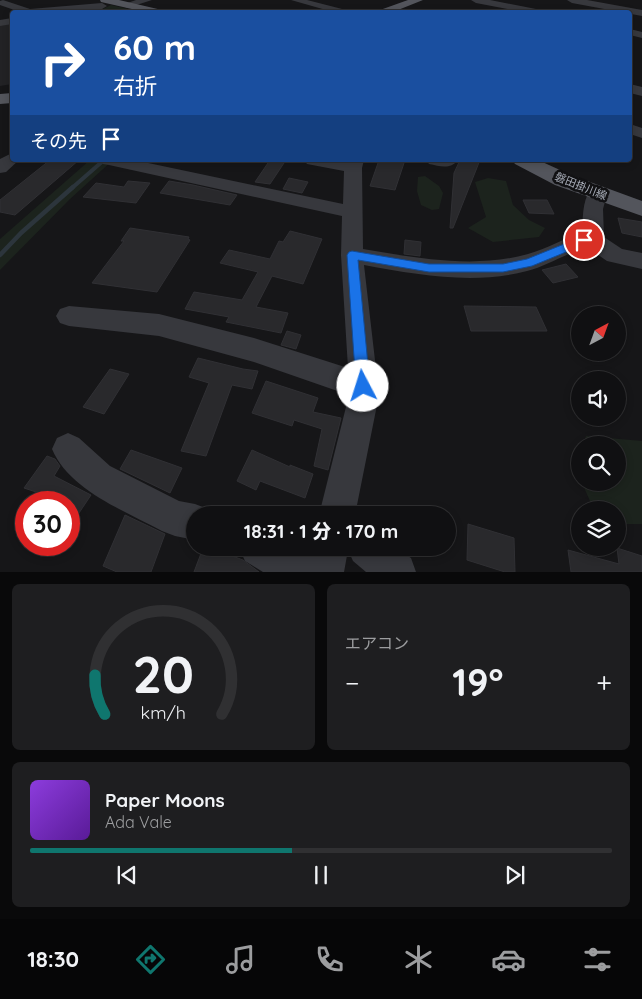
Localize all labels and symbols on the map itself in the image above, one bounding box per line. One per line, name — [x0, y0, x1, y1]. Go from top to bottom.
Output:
street label: 磐田掛川線 — [553, 169, 609, 203]
pin — [563, 219, 605, 261]
north arrow — [571, 306, 626, 361]
position arrow — [336, 359, 388, 411]
speed limit sign: 30 — [15, 491, 80, 556]

